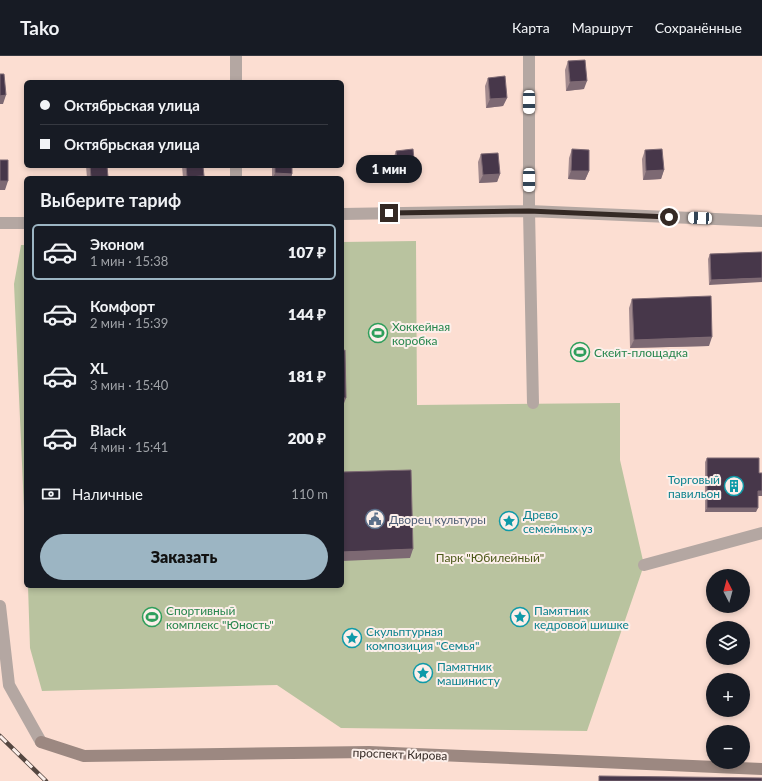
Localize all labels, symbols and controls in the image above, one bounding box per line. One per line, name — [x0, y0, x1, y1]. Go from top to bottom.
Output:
text: Tako — [20, 16, 60, 39]
text: Карта — [512, 19, 550, 36]
text: Маршрут — [572, 19, 633, 36]
text: Сохранённые — [655, 19, 742, 36]
car — [523, 90, 535, 114]
text: Октябрьская улица — [64, 96, 200, 114]
text: Октябрьская улица — [64, 135, 200, 153]
callout: 1 мин — [356, 155, 422, 183]
text: 1 мин — [371, 161, 407, 177]
car — [523, 168, 535, 192]
text: Выберите тариф — [40, 189, 181, 211]
route end — [380, 204, 398, 222]
route start — [660, 208, 678, 226]
car — [688, 211, 712, 225]
icon: car — [42, 234, 78, 270]
text: Эконом — [90, 235, 144, 253]
text: 107 ₽ — [288, 243, 326, 261]
text: 1 мин · 15:38 — [90, 253, 168, 269]
icon: car — [42, 296, 78, 332]
text: Комфорт — [90, 297, 155, 315]
text: 144 ₽ — [288, 305, 326, 323]
text: 2 мин · 15:39 — [90, 315, 168, 331]
place label: Хоккейная коробка — [392, 319, 450, 348]
sports icon: Хоккейная коробка — [367, 322, 389, 344]
sports icon: Скейт-площадка — [569, 341, 591, 363]
place label: Скейт-площадка — [594, 345, 688, 360]
icon: car — [42, 358, 78, 394]
text: XL — [90, 359, 108, 377]
text: 181 ₽ — [288, 367, 326, 385]
text: 3 мин · 15:40 — [90, 377, 168, 393]
icon: car — [42, 420, 78, 456]
text: Black — [90, 421, 126, 439]
text: 200 ₽ — [288, 429, 326, 447]
text: 4 мин · 15:41 — [90, 439, 168, 455]
place label: Торговый павильон — [668, 472, 720, 501]
building icon: Торговый павильон — [723, 475, 745, 497]
icon: cash — [40, 483, 62, 505]
text: Наличные — [72, 485, 143, 503]
text: 110 m — [291, 486, 328, 502]
place label: Древо семейных уз — [523, 507, 593, 536]
public building icon: Дворец культуры — [364, 508, 386, 530]
place icon: Древо семейных уз — [498, 510, 520, 532]
place label: Дворец культуры — [389, 512, 486, 527]
button: Заказать — [40, 534, 328, 580]
park label: Парк "Юбилейный" — [436, 550, 544, 565]
north arrow — [706, 569, 750, 613]
map controls — [706, 569, 750, 769]
place label: Спортивный комплекс "Юность" — [166, 603, 274, 632]
place label: Памятник кедровой шишке — [534, 603, 629, 632]
sports icon: Спортивный комплекс "Юность" — [141, 606, 163, 628]
place icon: Памятник кедровой шишке — [509, 606, 531, 628]
button: layers — [706, 621, 750, 665]
place label: Скульптурная композиция "Семья" — [366, 624, 479, 653]
place icon: Скульптурная композиция "Семья" — [341, 627, 363, 649]
place label: Памятник машинисту — [437, 659, 501, 688]
place icon: Памятник машинисту — [412, 662, 434, 684]
button: + — [706, 673, 750, 717]
button: − — [706, 725, 750, 769]
street label: проспект Кирова — [352, 745, 448, 763]

